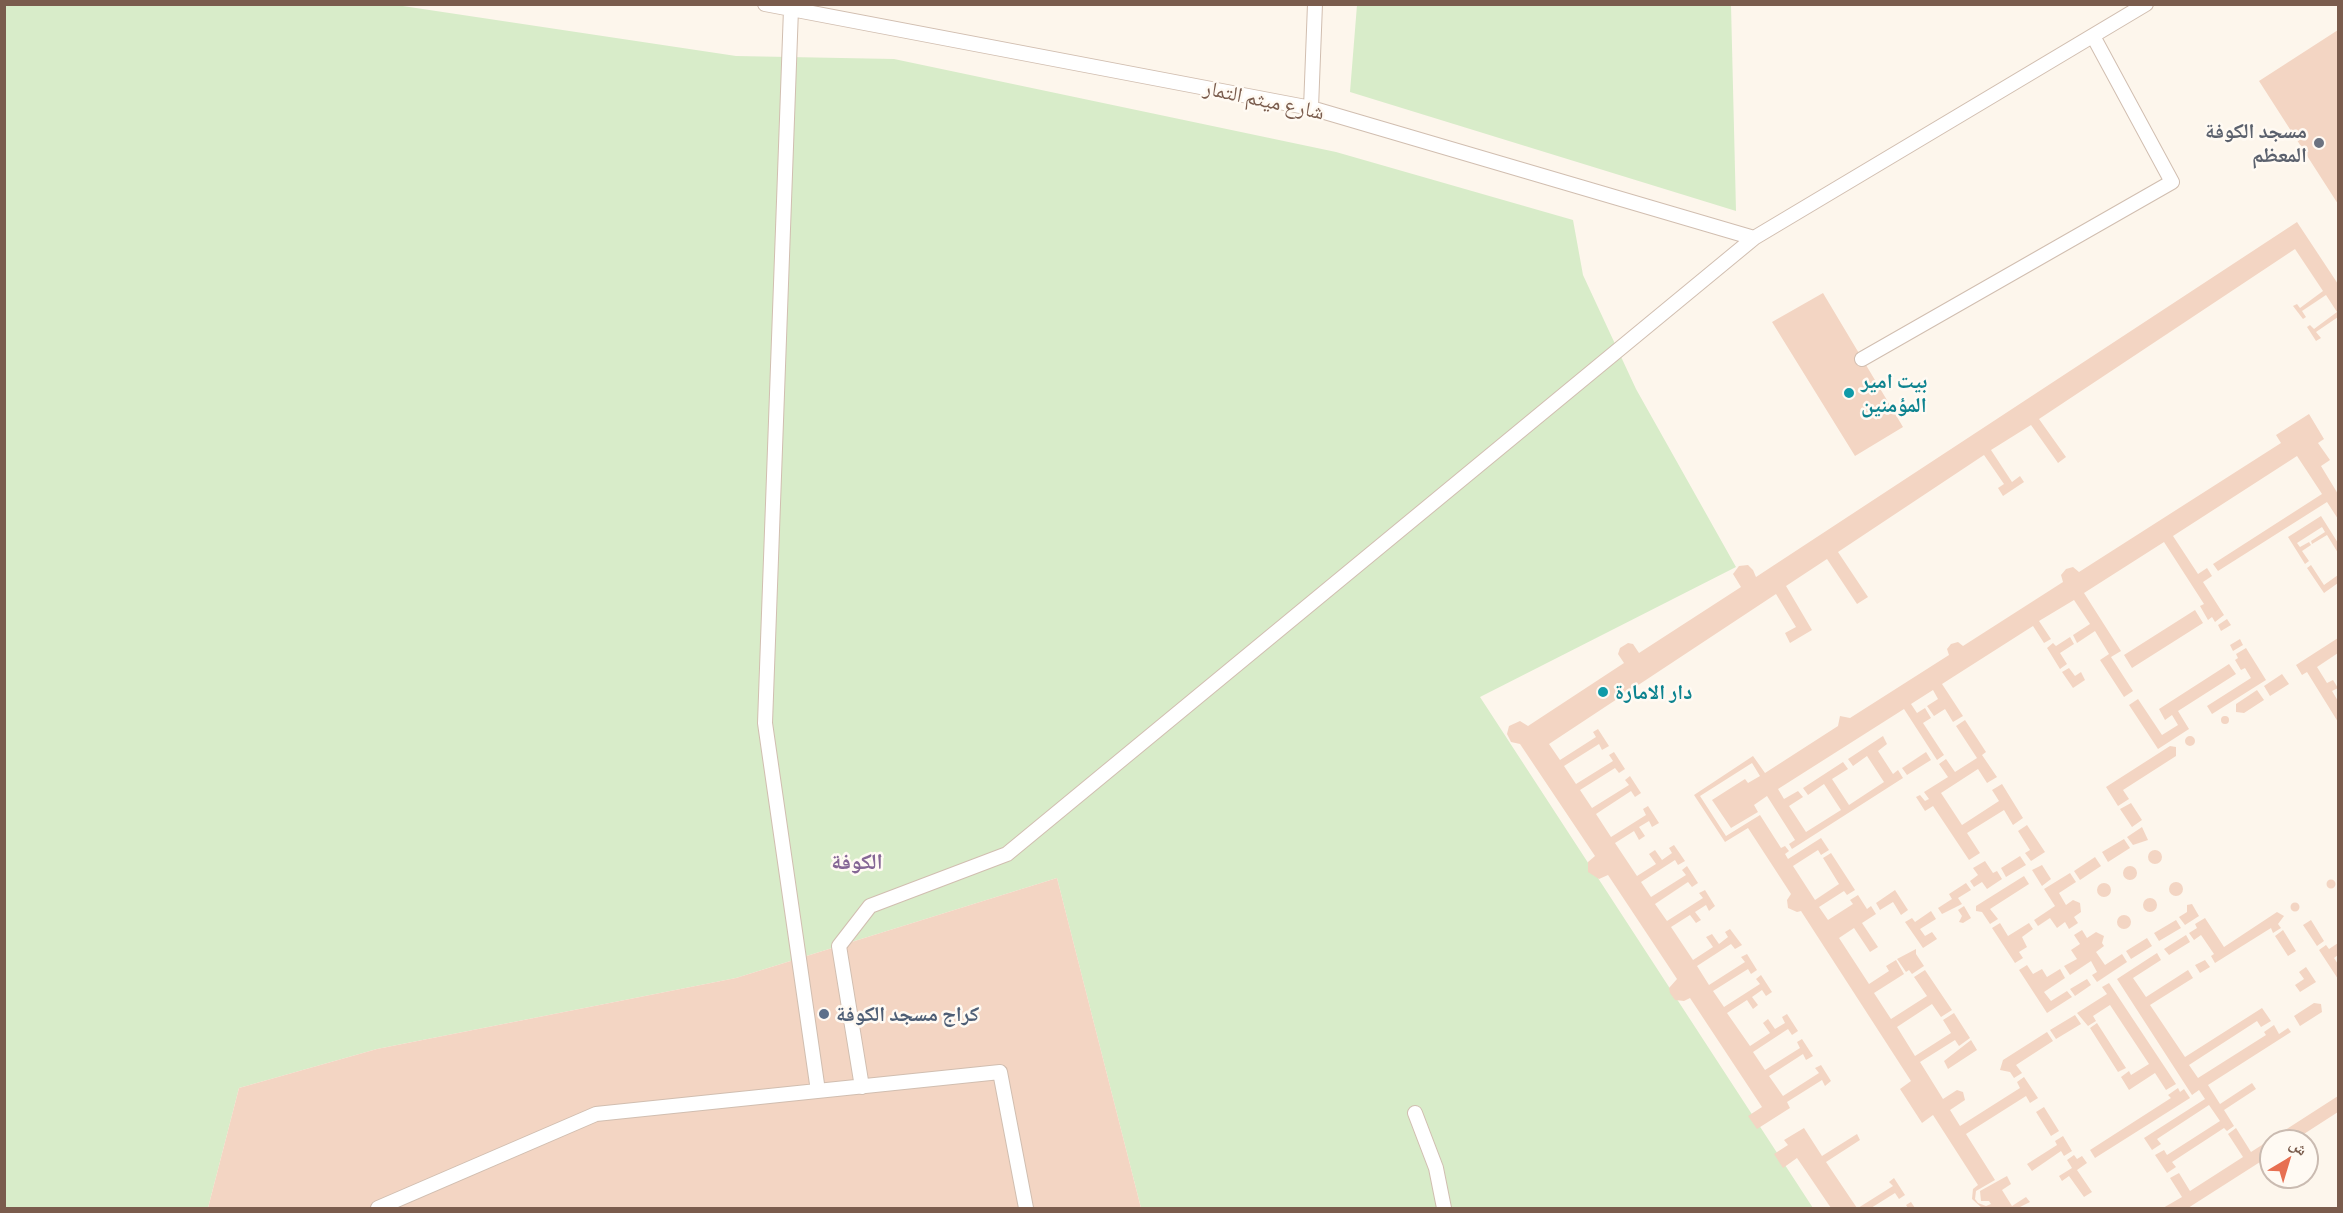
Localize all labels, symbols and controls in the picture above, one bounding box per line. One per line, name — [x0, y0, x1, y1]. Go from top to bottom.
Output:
street label: شارع ميثم التمار — [1201, 75, 1327, 125]
place label: مسجد الكوفة المعظم — [2205, 118, 2307, 168]
marker: مسجد الكوفة المعظم — [2312, 136, 2326, 150]
place label: بيت امير المؤمنين — [1861, 368, 1927, 418]
marker: بيت امير المؤمنين — [1842, 386, 1856, 400]
place label: دار الامارة — [1615, 679, 1692, 705]
marker: دار الامارة — [1596, 685, 1610, 699]
district label: الكوفة — [831, 849, 883, 875]
place label: كراج مسجد الكوفة — [836, 1001, 979, 1027]
marker: كراج مسجد الكوفة — [817, 1007, 831, 1021]
north arrow — [2259, 1129, 2319, 1189]
text: ش — [2287, 1133, 2312, 1159]

